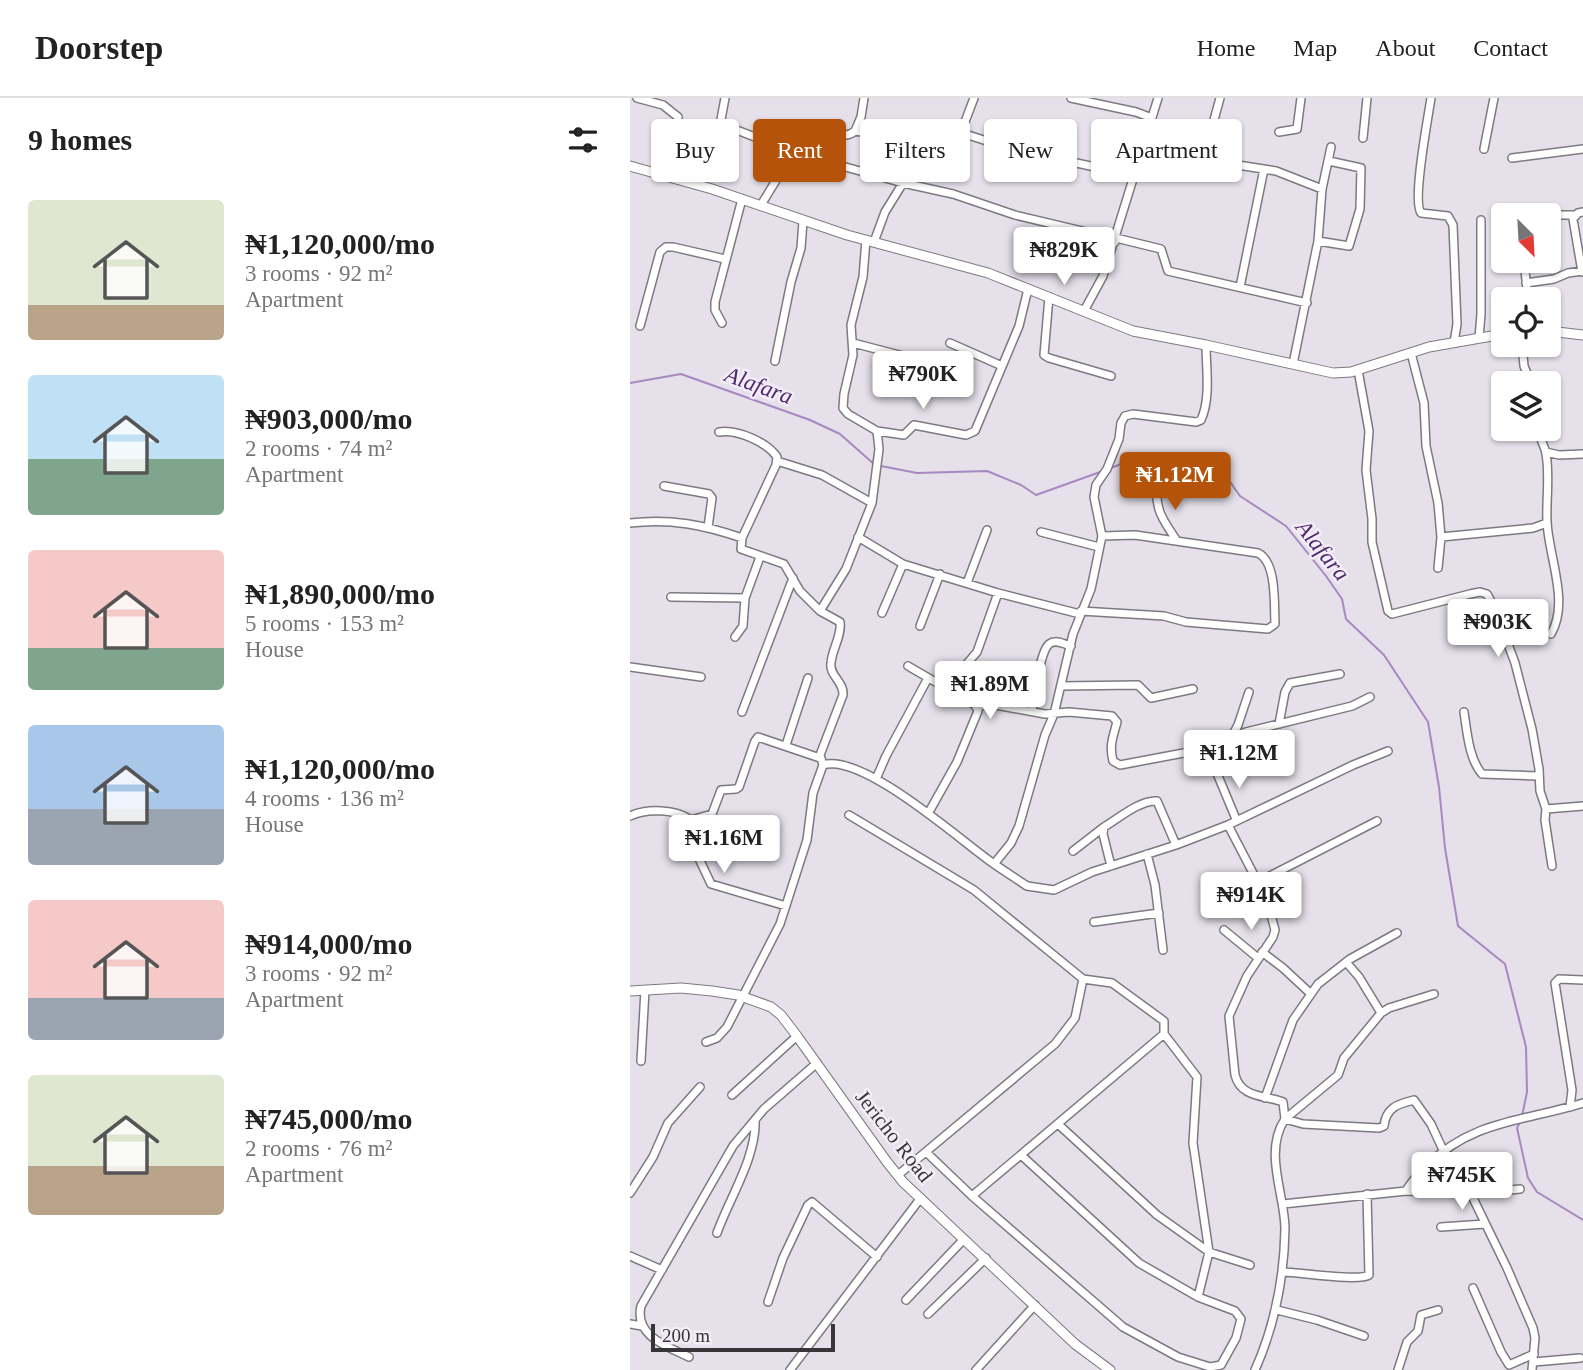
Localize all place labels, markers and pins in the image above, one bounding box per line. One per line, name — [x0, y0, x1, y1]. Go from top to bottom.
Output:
pin: ₦829K — [1015, 228, 1113, 287]
pin: ₦790K — [874, 352, 972, 411]
pin: ₦1.12M — [1118, 452, 1232, 512]
pin: ₦903K — [1449, 600, 1547, 659]
pin: ₦1.89M — [933, 662, 1047, 721]
pin: ₦1.12M — [1182, 730, 1296, 790]
pin: ₦1.16M — [667, 816, 781, 875]
pin: ₦914K — [1202, 872, 1300, 932]
pin: ₦745K — [1413, 1152, 1511, 1212]

